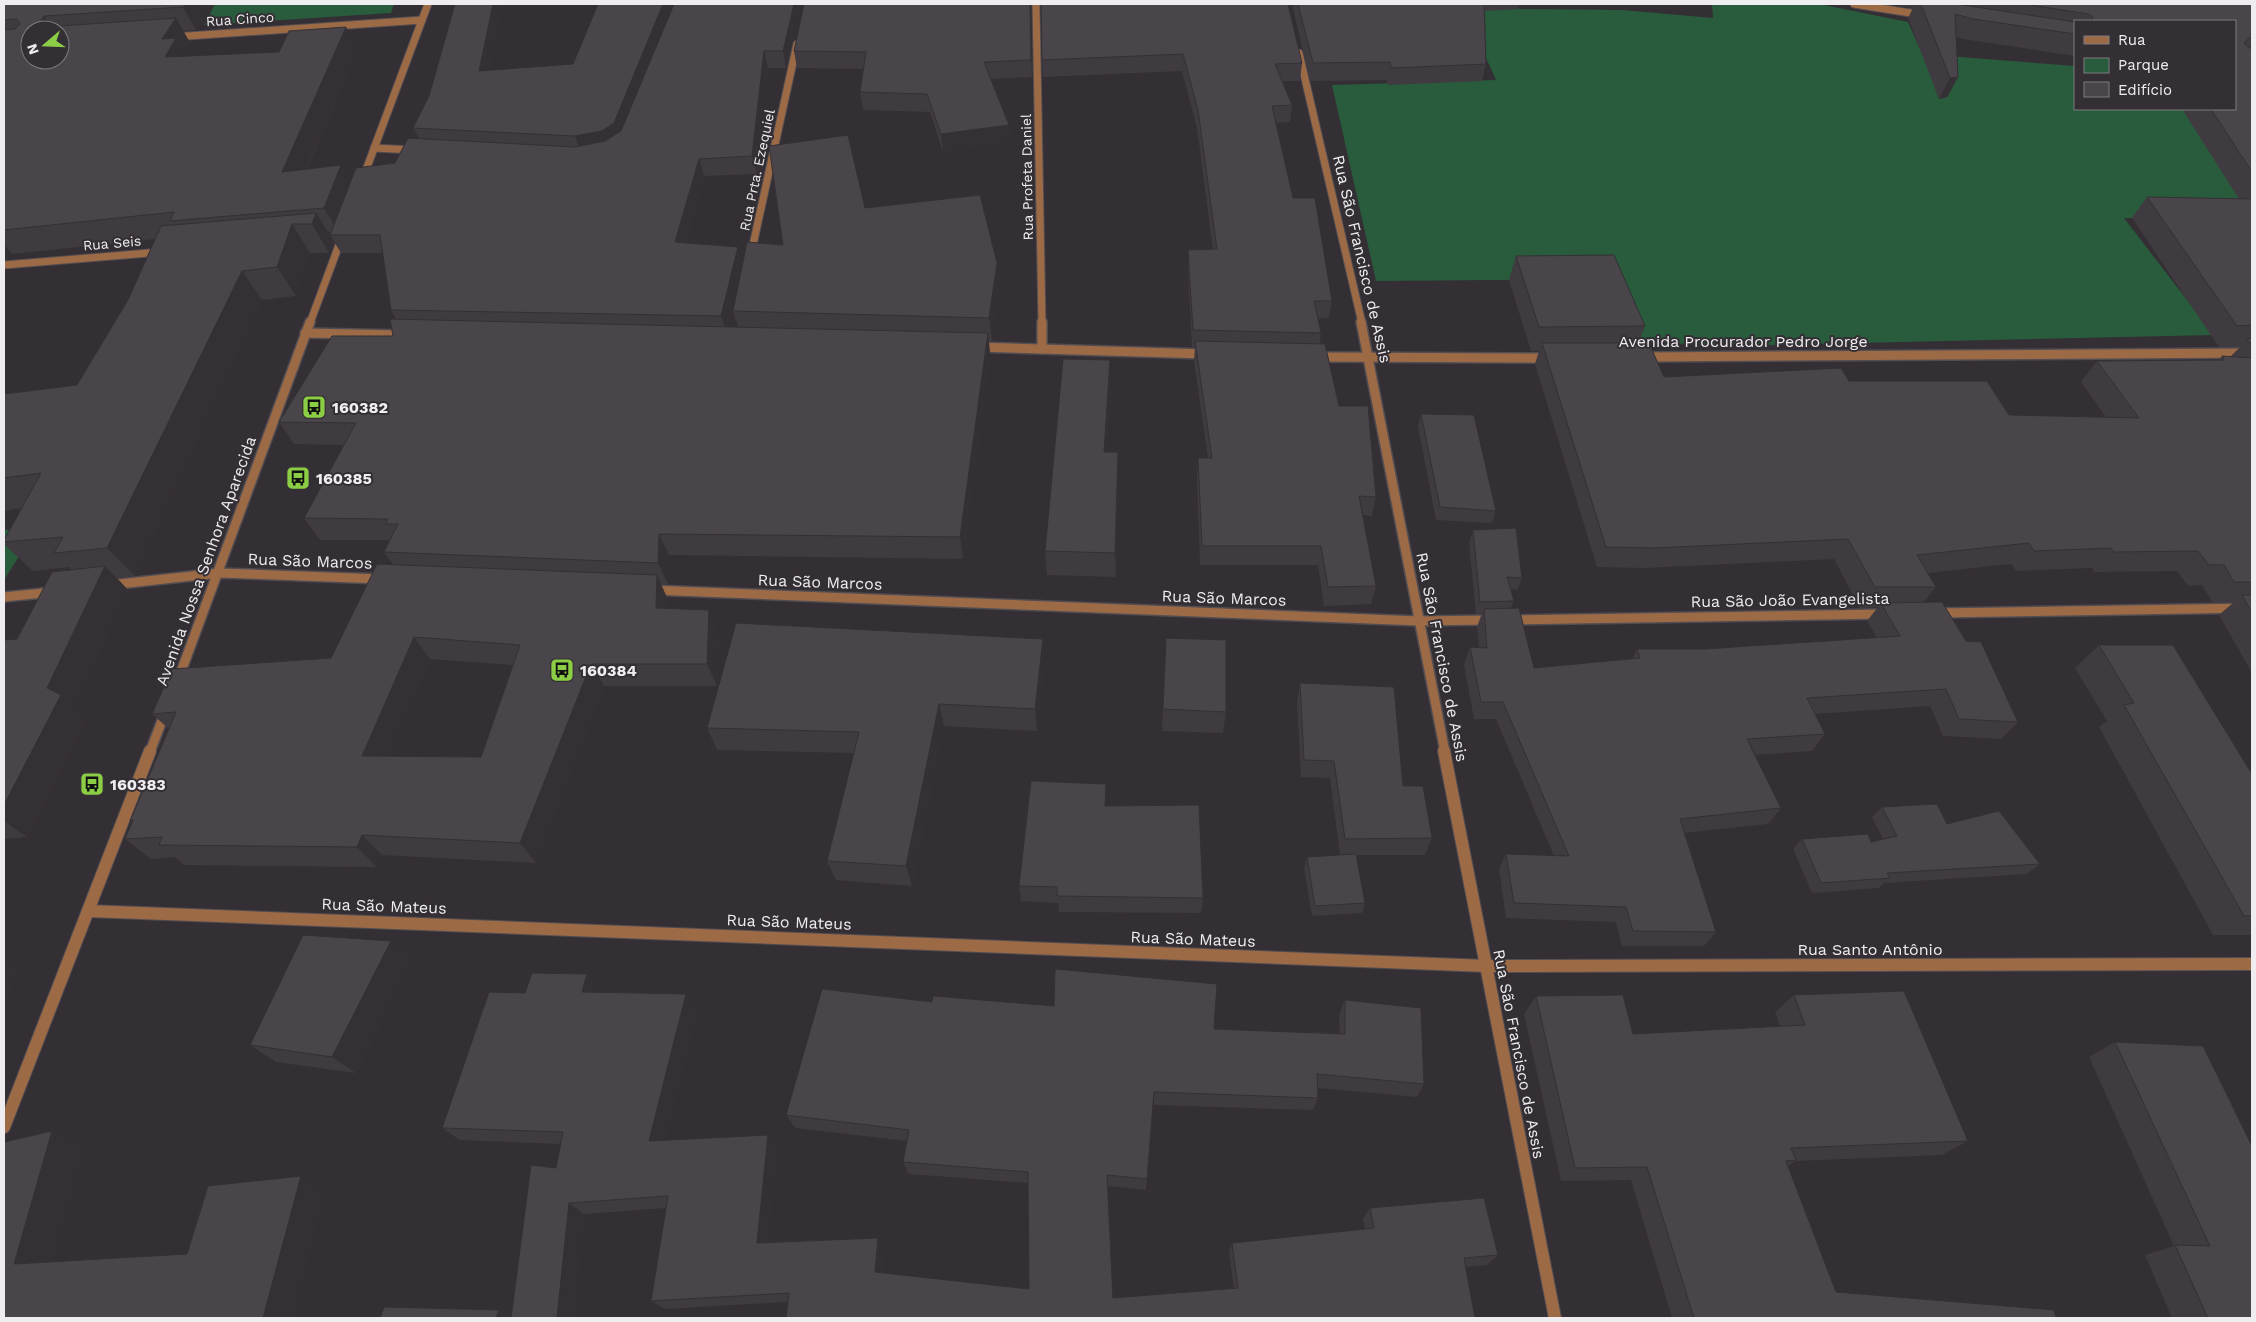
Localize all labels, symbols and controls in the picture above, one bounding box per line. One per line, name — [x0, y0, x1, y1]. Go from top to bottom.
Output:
street label: Rua Cinco — [205, 9, 275, 29]
north arrow — [20, 20, 70, 70]
legend — [2074, 20, 2236, 110]
text: Rua — [2118, 31, 2146, 49]
text: N — [23, 42, 42, 57]
text: Parque — [2118, 56, 2169, 74]
text: Edifício — [2118, 81, 2172, 99]
street label: Rua Prta. Ezequiel — [736, 107, 778, 232]
street label: Rua Profeta Daniel — [1018, 113, 1036, 240]
street label: Rua São Francisco de Assis — [1329, 153, 1395, 365]
street label: Rua Seis — [82, 232, 142, 254]
street label: Avenida Procurador Pedro Jorge — [1618, 332, 1868, 351]
bus stop icon: 160382 — [301, 394, 327, 420]
place label: 160382 — [332, 398, 388, 417]
street label: Avenida Nossa Senhora Aparecida — [152, 434, 260, 688]
bus stop icon: 160385 — [285, 465, 311, 491]
place label: 160385 — [316, 469, 372, 488]
street label: Rua São Marcos — [247, 549, 373, 573]
street label: Rua São Francisco de Assis — [1412, 551, 1472, 763]
street label: Rua São Marcos — [757, 570, 883, 594]
street label: Rua São Marcos — [1161, 586, 1287, 610]
street label: Rua São João Evangelista — [1690, 589, 1890, 611]
bus stop icon: 160384 — [549, 657, 575, 683]
place label: 160384 — [580, 661, 637, 680]
bus stop icon: 160383 — [79, 771, 105, 797]
place label: 160383 — [110, 775, 166, 794]
street label: Rua São Mateus — [321, 894, 447, 918]
street label: Rua São Mateus — [726, 910, 852, 934]
street label: Rua São Mateus — [1130, 927, 1256, 951]
street label: Rua Santo Antônio — [1798, 940, 1942, 959]
street label: Rua São Francisco de Assis — [1489, 948, 1549, 1160]

